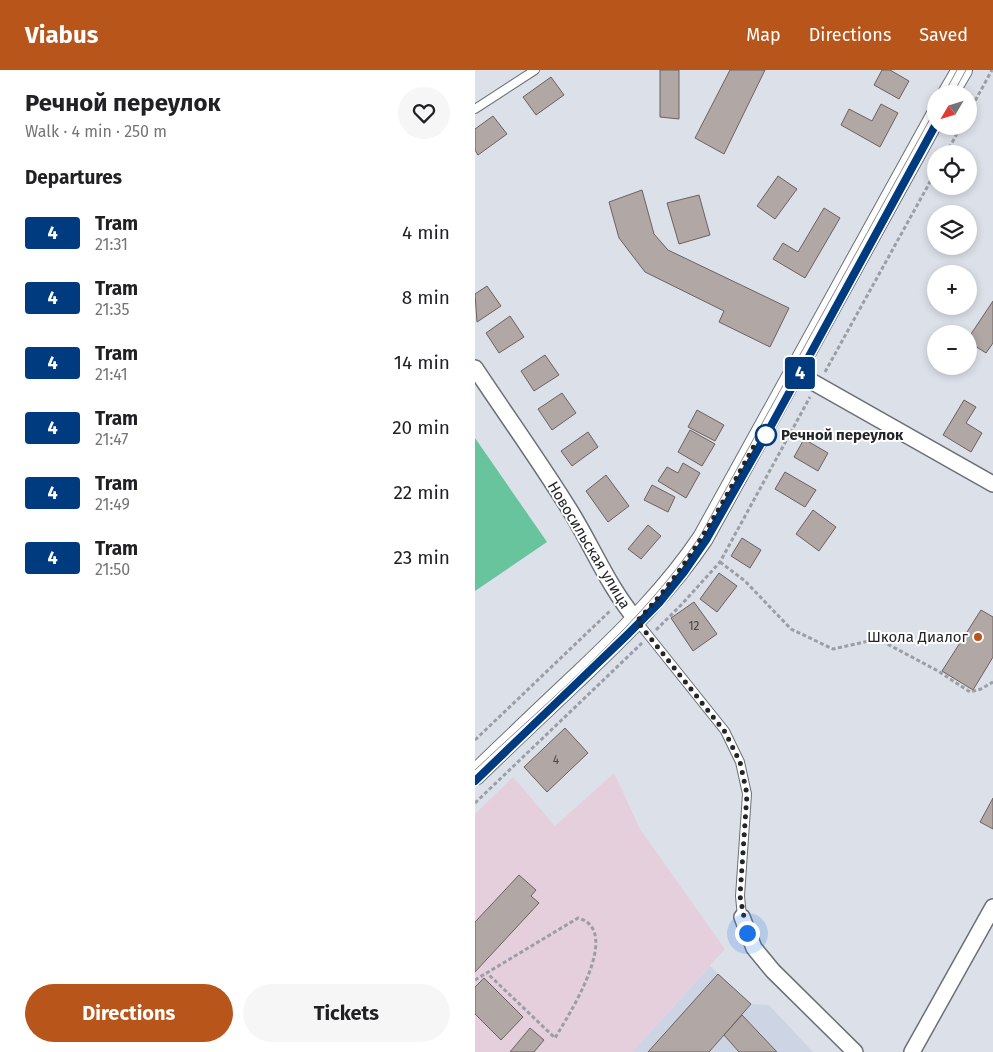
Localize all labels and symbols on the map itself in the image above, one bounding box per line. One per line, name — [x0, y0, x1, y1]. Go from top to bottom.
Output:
north arrow — [927, 85, 977, 135]
line badge: 4 — [784, 357, 816, 389]
marker: Речной переулок — [755, 424, 777, 446]
place label: Речной переулок — [781, 426, 904, 444]
street label: Новосильская улица — [544, 478, 634, 612]
house number: 12 — [688, 619, 700, 633]
place label: Школа Диалог — [867, 628, 969, 646]
marker: Школа Диалог — [972, 631, 984, 643]
house number: 4 — [553, 753, 560, 767]
your location — [735, 921, 760, 946]

